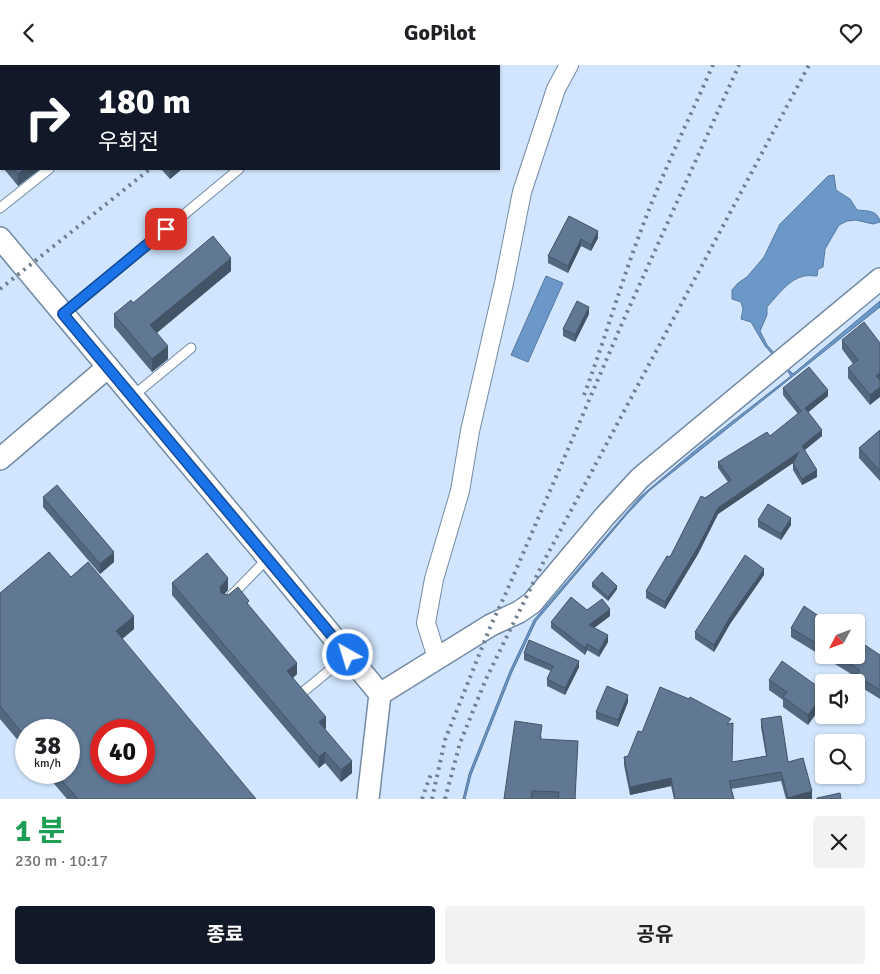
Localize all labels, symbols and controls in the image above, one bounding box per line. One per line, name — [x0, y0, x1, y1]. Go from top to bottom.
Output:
icon: back — [15, 19, 43, 47]
text: GoPilot — [404, 19, 476, 46]
icon: heart — [837, 19, 865, 47]
text: 180 m — [98, 80, 191, 123]
icon: right — [15, 85, 80, 150]
text: 우회전 — [98, 128, 159, 155]
pin — [145, 208, 187, 250]
icon: arrive — [152, 215, 180, 243]
north arrow — [815, 614, 865, 664]
map controls — [815, 614, 865, 784]
position arrow — [321, 628, 373, 680]
button: sound — [815, 674, 865, 724]
speed limit sign: 40 — [90, 719, 155, 784]
text: 38 — [34, 730, 61, 761]
button: search — [815, 734, 865, 784]
text: km/h — [34, 756, 61, 771]
text: 1 분 — [15, 813, 65, 850]
button: close — [813, 816, 865, 868]
text: 230 m · 10:17 — [15, 851, 108, 871]
button: 종료 — [15, 906, 435, 964]
button: 공유 — [445, 906, 865, 964]

